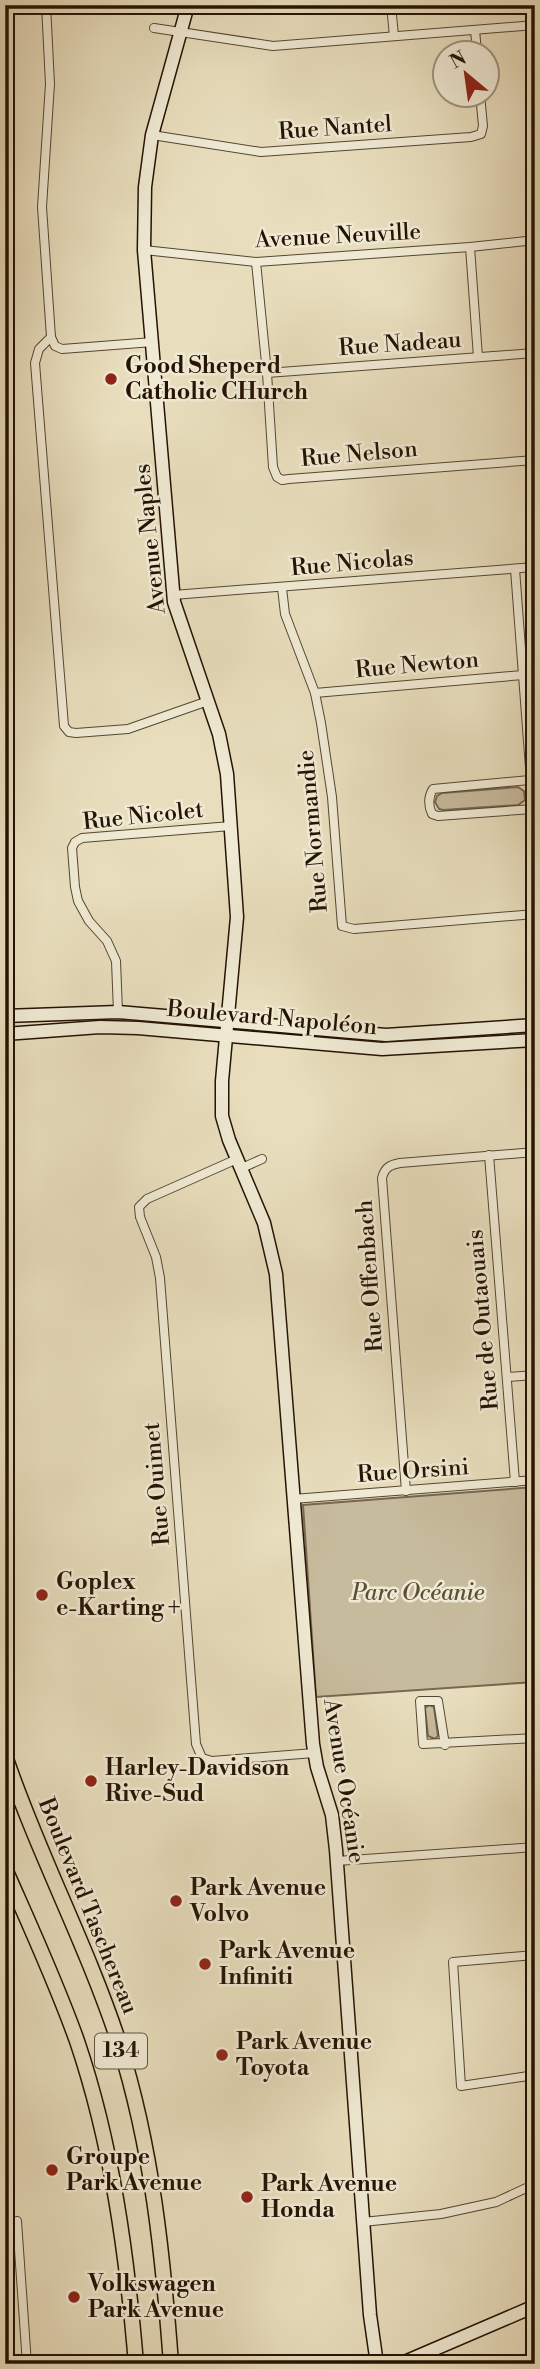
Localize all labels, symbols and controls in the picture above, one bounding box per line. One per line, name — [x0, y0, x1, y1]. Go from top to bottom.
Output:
north arrow — [432, 38, 502, 108]
text: N — [446, 46, 471, 74]
street label: Rue Nantel — [277, 110, 393, 146]
street label: Avenue Neuville — [253, 218, 422, 254]
street label: Rue Nadeau — [338, 326, 462, 362]
place label: Good Sheperd Catholic CHurch — [125, 352, 308, 406]
marker: Good Sheperd Catholic CHurch — [103, 371, 119, 387]
street label: Rue Nelson — [299, 435, 419, 473]
street label: Avenue Naples — [128, 463, 172, 616]
street label: Rue Nicolas — [289, 544, 415, 582]
street label: Rue Newton — [354, 646, 480, 684]
street label: Rue Normandie — [292, 748, 334, 914]
street label: Rue Nicolet — [81, 796, 205, 836]
street label: Boulevard Napoléon — [165, 995, 378, 1041]
street label: Rue Offenbach — [351, 1198, 389, 1353]
street label: Rue de Outaouais — [461, 1228, 505, 1412]
street label: Rue Ouimet — [138, 1421, 176, 1547]
street label: Rue Orsini — [356, 1453, 470, 1489]
place label: Goplex e-Karting + — [56, 1568, 181, 1622]
park label: Parc Océanie — [350, 1579, 485, 1607]
marker: Goplex e-Karting + — [34, 1587, 50, 1603]
street label: Avenue Océanie — [317, 1696, 371, 1865]
place label: Harley-Davidson Rive-Sud — [105, 1754, 289, 1808]
marker: Harley-Davidson Rive-Sud — [83, 1773, 99, 1789]
street label: Boulevard Taschereau — [31, 1793, 144, 2018]
place label: Park Avenue Volvo — [189, 1874, 326, 1928]
marker: Park Avenue Volvo — [168, 1893, 184, 1909]
place label: Park Avenue Infiniti — [219, 1937, 355, 1991]
marker: Park Avenue Infiniti — [197, 1956, 213, 1972]
place label: Park Avenue Toyota — [236, 2028, 372, 2082]
road number: 134 — [95, 2034, 147, 2068]
marker: Park Avenue Toyota — [214, 2047, 230, 2063]
place label: Groupe Park Avenue — [66, 2143, 202, 2197]
marker: Groupe Park Avenue — [44, 2162, 60, 2178]
place label: Park Avenue Honda — [261, 2170, 397, 2224]
marker: Park Avenue Honda — [239, 2189, 255, 2205]
place label: Volkswagen Park Avenue — [87, 2270, 224, 2324]
marker: Volkswagen Park Avenue — [66, 2289, 82, 2305]

